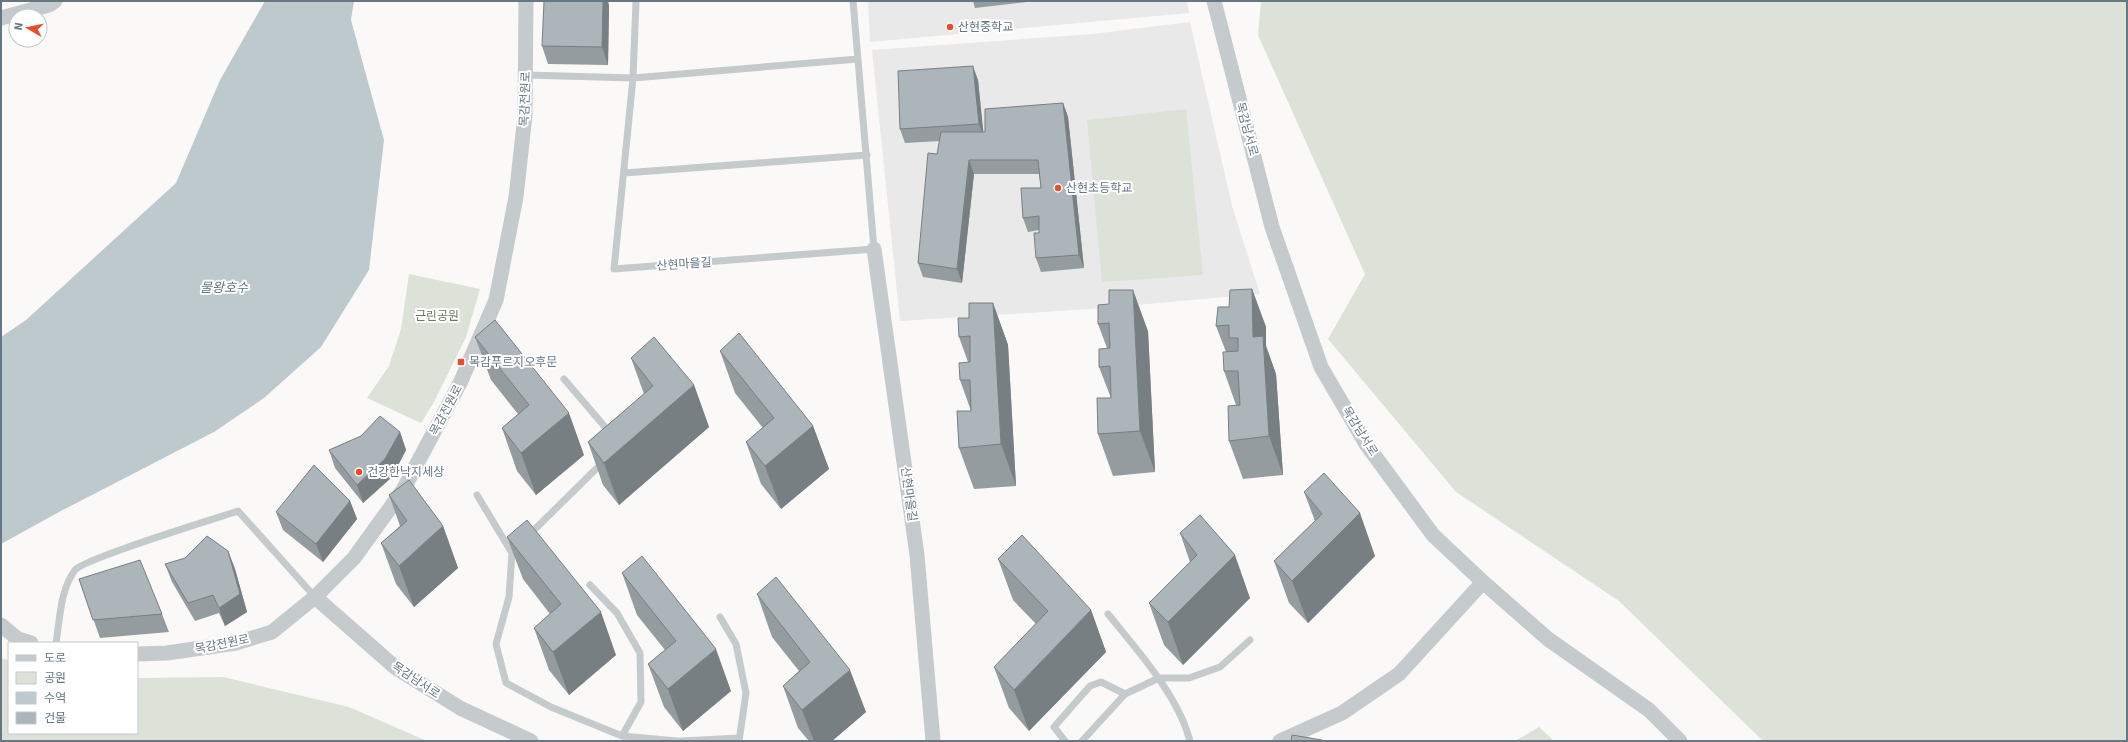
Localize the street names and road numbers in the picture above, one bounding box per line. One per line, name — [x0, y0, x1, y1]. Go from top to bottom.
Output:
street label: 목감전원로 — [517, 71, 534, 127]
street label: 목감남서로 — [1232, 101, 1261, 158]
street label: 산현마을길 — [656, 255, 712, 274]
street label: 목감전원로 — [427, 382, 466, 438]
street label: 목감남서로 — [1339, 404, 1381, 459]
street label: 산현마을길 — [897, 466, 920, 522]
street label: 목감전원로 — [194, 632, 251, 657]
street label: 목감남서로 — [389, 659, 443, 702]

